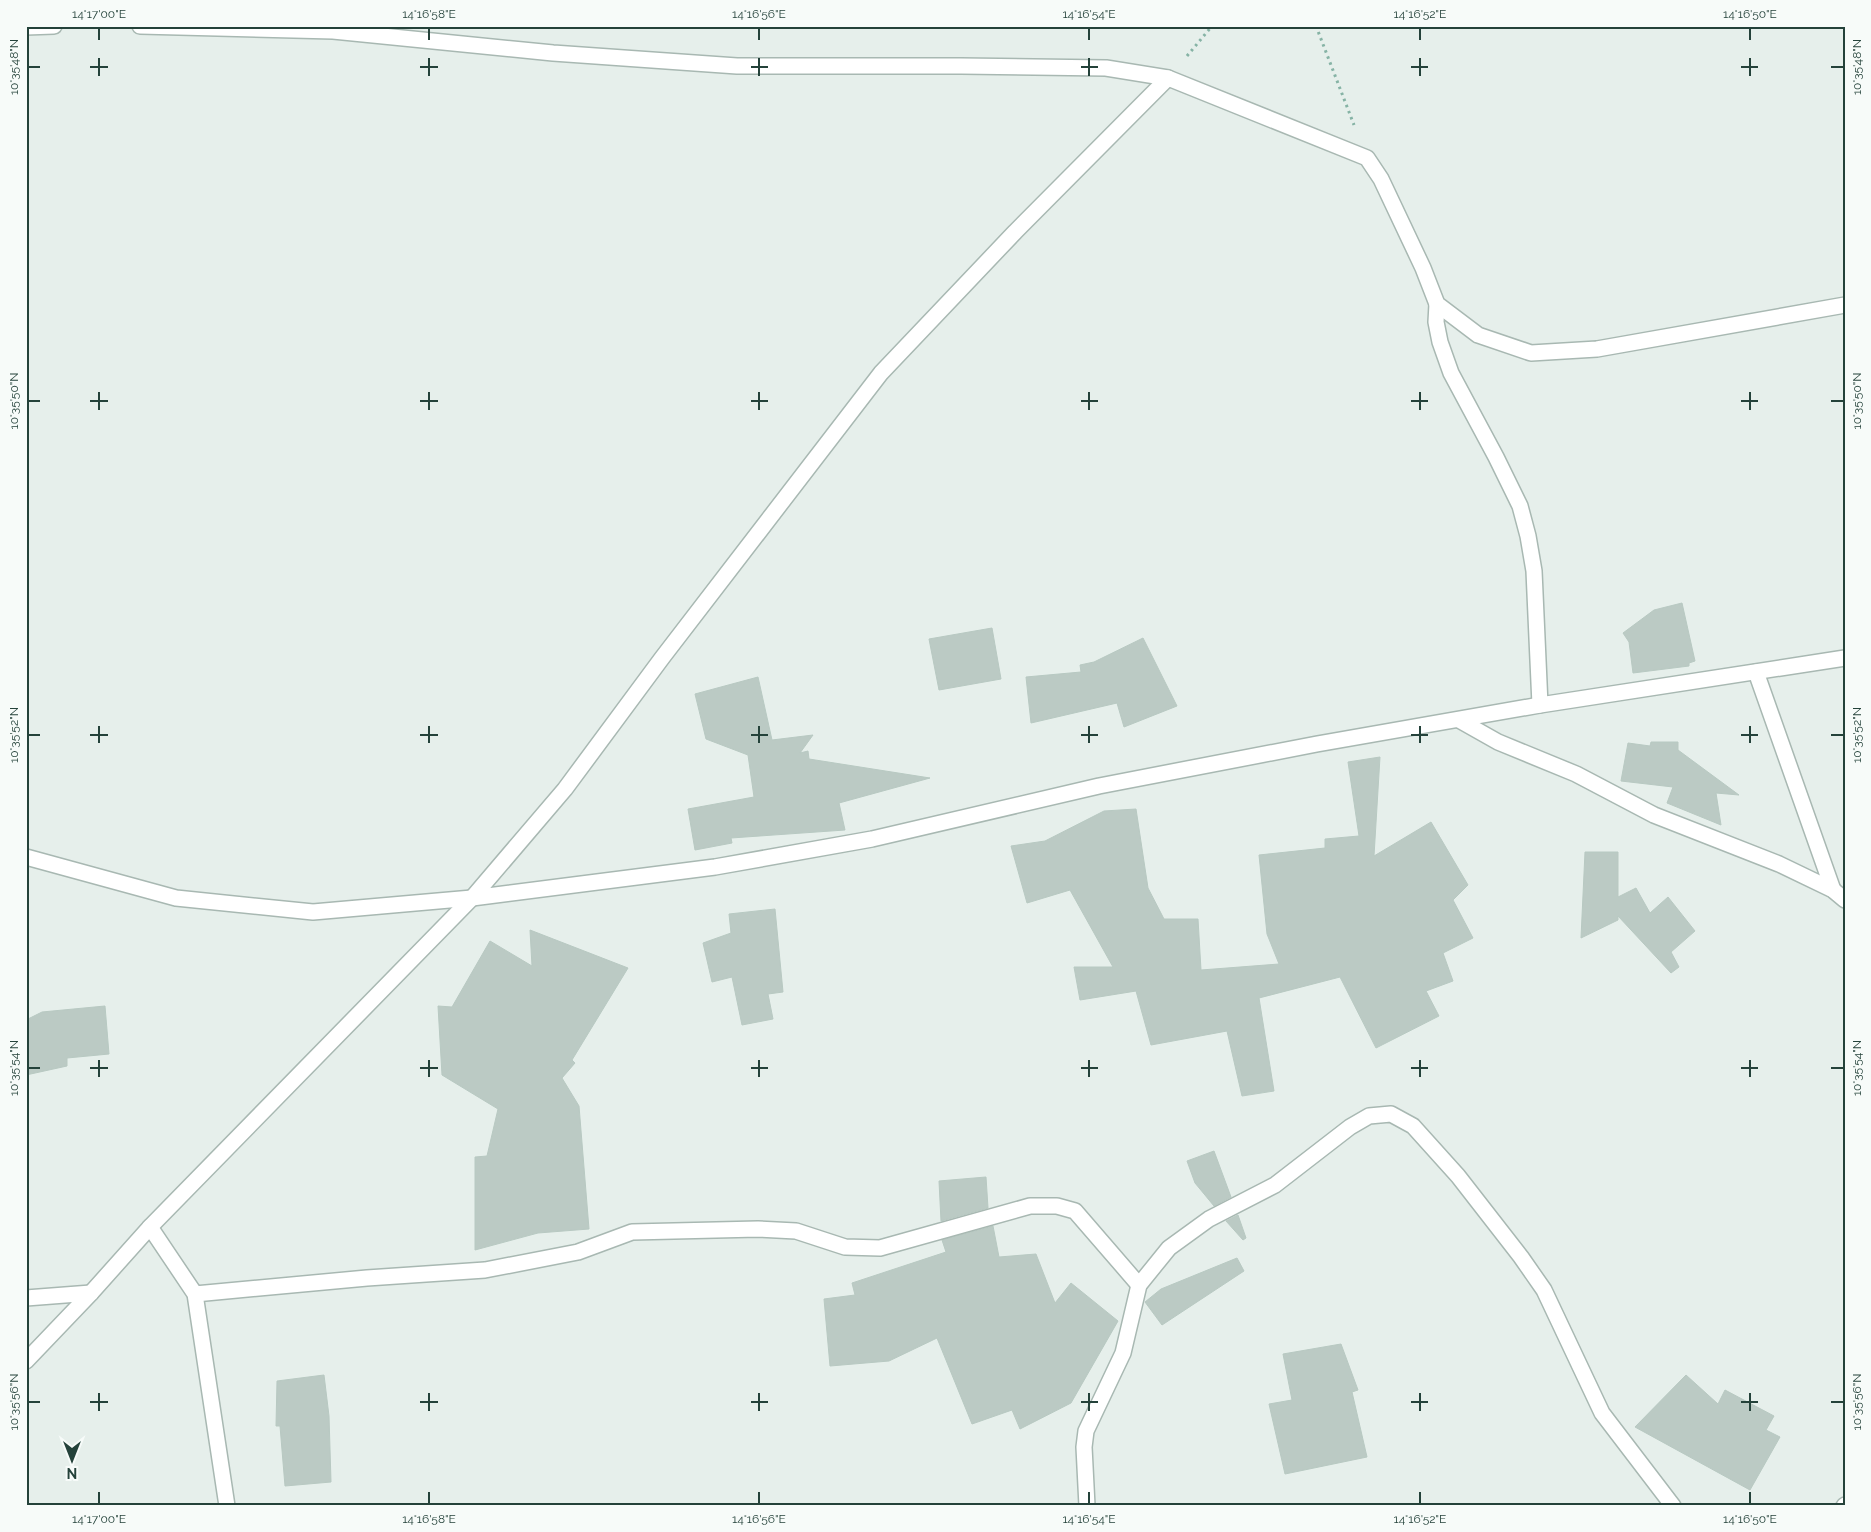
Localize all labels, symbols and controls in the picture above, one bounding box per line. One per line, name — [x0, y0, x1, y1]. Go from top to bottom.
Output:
text: 14°17'00"E — [72, 7, 126, 21]
text: 14°16'58"E — [402, 7, 456, 21]
text: 14°16'56"E — [732, 7, 786, 21]
text: 14°16'54"E — [1062, 7, 1116, 21]
text: 14°16'52"E — [1394, 7, 1446, 21]
text: 14°16'50"E — [1723, 7, 1777, 21]
text: 10°35'48"N — [7, 39, 21, 95]
text: 10°35'48"N — [1850, 39, 1864, 95]
text: 10°35'50"N — [7, 373, 21, 429]
text: 10°35'50"N — [1850, 373, 1864, 429]
text: 10°35'52"N — [7, 707, 21, 763]
text: 10°35'52"N — [1850, 707, 1864, 763]
text: 10°35'54"N — [7, 1040, 21, 1096]
text: 10°35'54"N — [1850, 1040, 1864, 1096]
text: 10°35'56"N — [7, 1374, 21, 1430]
text: 10°35'56"N — [1850, 1374, 1864, 1430]
north arrow — [48, 1434, 98, 1484]
text: N — [67, 1465, 77, 1481]
text: 14°17'00"E — [72, 1512, 126, 1526]
text: 14°16'58"E — [402, 1512, 456, 1526]
text: 14°16'56"E — [732, 1512, 786, 1526]
text: 14°16'54"E — [1062, 1512, 1116, 1526]
text: 14°16'52"E — [1394, 1512, 1446, 1526]
text: 14°16'50"E — [1723, 1512, 1777, 1526]

